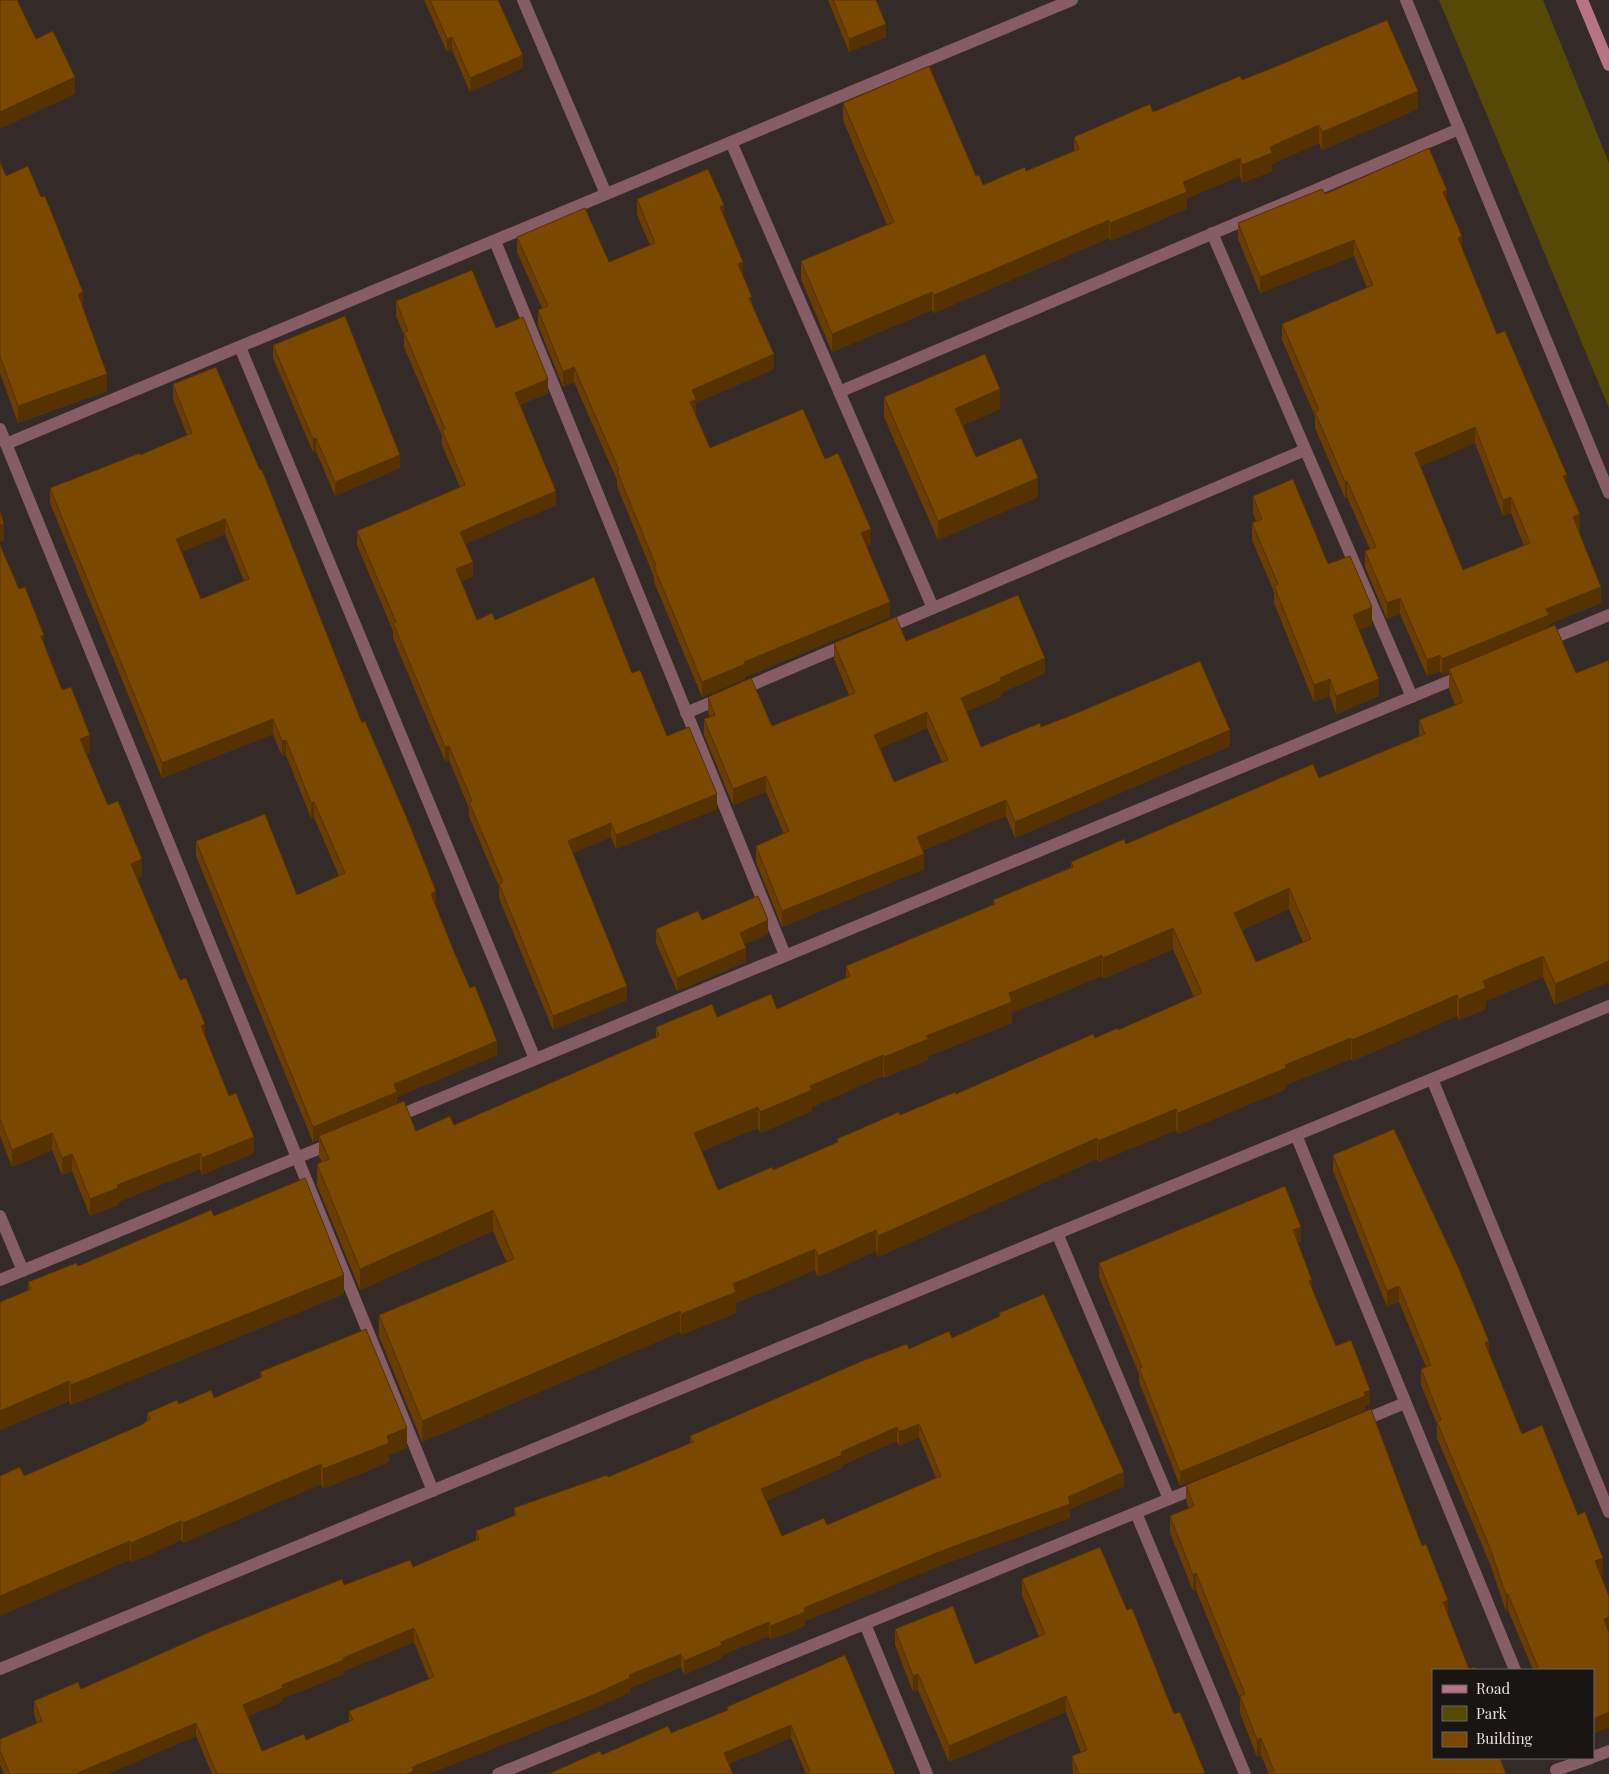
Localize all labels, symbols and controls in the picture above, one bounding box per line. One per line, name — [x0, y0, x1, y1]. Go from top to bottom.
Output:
legend — [1432, 1669, 1594, 1759]
text: Road — [1476, 1678, 1510, 1698]
text: Park — [1476, 1703, 1508, 1723]
text: Building — [1476, 1728, 1533, 1748]

